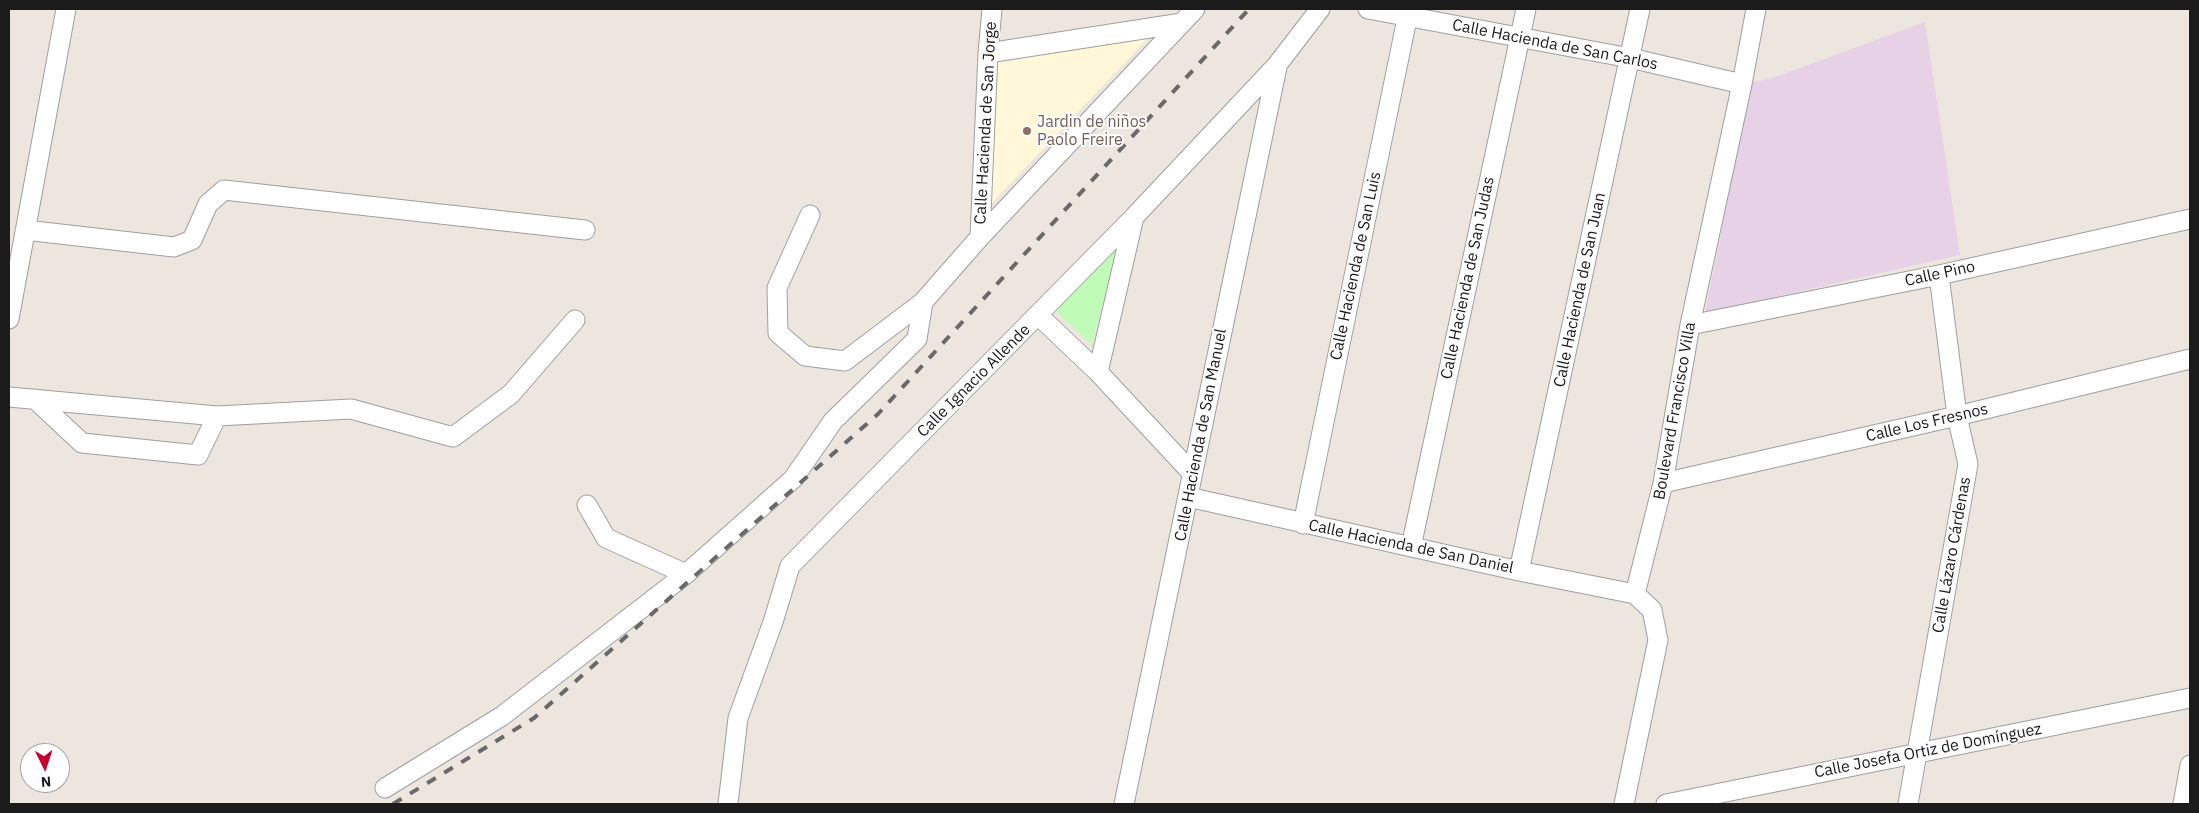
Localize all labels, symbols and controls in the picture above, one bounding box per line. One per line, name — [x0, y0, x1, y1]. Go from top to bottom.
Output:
street label: Calle Hacienda de San Carlos — [1451, 16, 1659, 74]
street label: Calle Hacienda de San Jorge — [971, 21, 1001, 225]
place label: Jardin de niños Paolo Freire — [1037, 112, 1146, 150]
marker: Jardin de niños Paolo Freire — [1021, 125, 1033, 137]
street label: Calle Hacienda de San Luis — [1327, 170, 1385, 362]
street label: Calle Hacienda de San Judas — [1437, 175, 1499, 381]
street label: Calle Hacienda de San Juan — [1550, 191, 1610, 389]
street label: Calle Pino — [1903, 257, 1977, 291]
street label: Calle Ignacio Allende — [914, 321, 1034, 441]
street label: Boulevard Francisco Villa — [1650, 321, 1700, 501]
street label: Calle Hacienda de San Manuel — [1171, 327, 1231, 543]
street label: Calle Los Fresnos — [1864, 400, 1990, 446]
street label: Calle Lázaro Cárdenas — [1929, 475, 1975, 635]
street label: Calle Hacienda de San Daniel — [1307, 516, 1515, 578]
street label: Calle Josefa Ortiz de Domínguez — [1813, 720, 2043, 782]
north arrow — [20, 743, 70, 793]
text: N — [40, 773, 52, 791]

